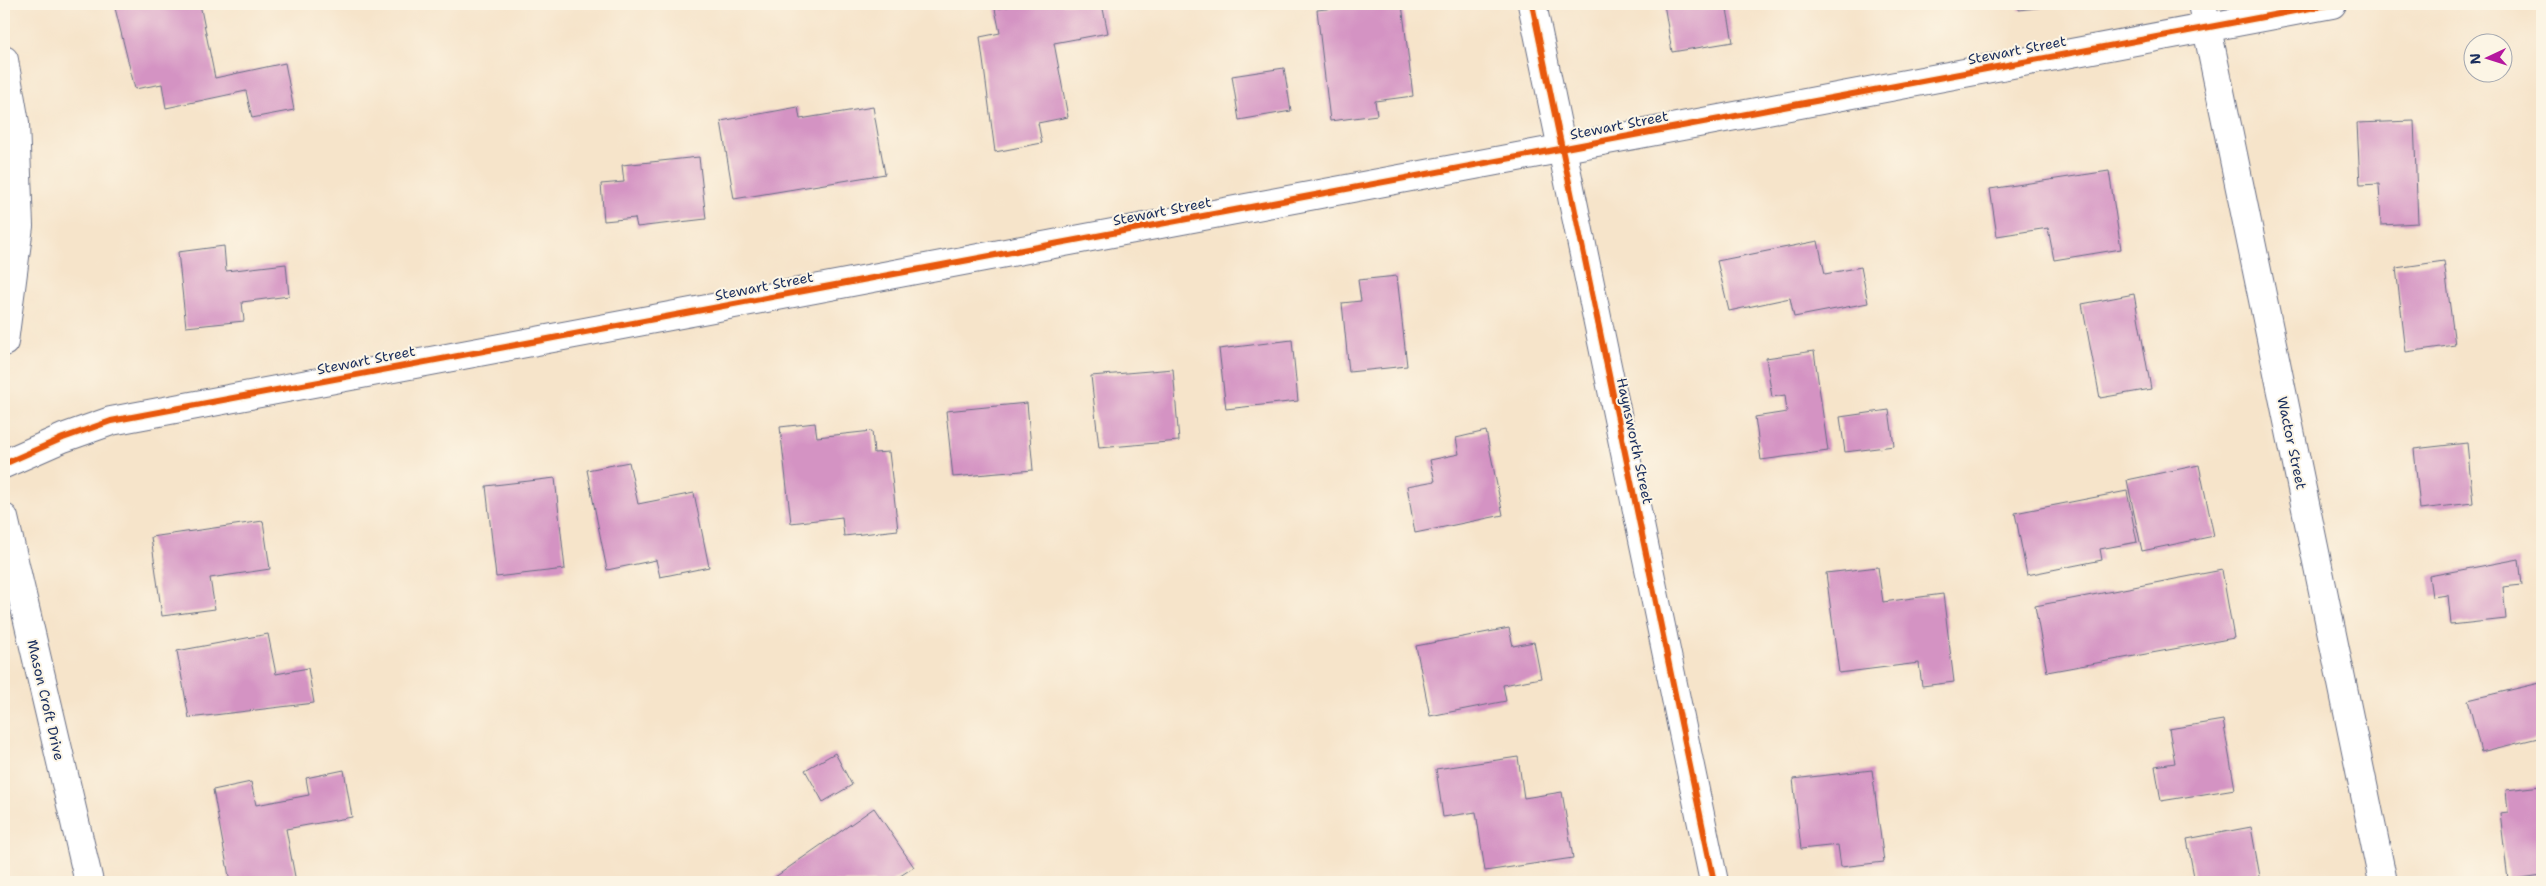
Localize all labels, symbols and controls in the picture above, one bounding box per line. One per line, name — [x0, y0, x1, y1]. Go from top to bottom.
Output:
street label: Stewart Street — [1966, 32, 2068, 68]
north arrow — [2464, 32, 2514, 82]
text: N — [2466, 53, 2484, 65]
street label: Stewart Street — [1568, 107, 1670, 143]
street label: Stewart Street — [1111, 193, 1213, 229]
street label: Stewart Street — [713, 268, 815, 304]
street label: Stewart Street — [315, 342, 417, 378]
street label: Haynsworth Street — [1613, 376, 1657, 506]
street label: Wactor Street — [2273, 395, 2311, 491]
street label: Mason Croft Drive — [23, 638, 69, 762]

